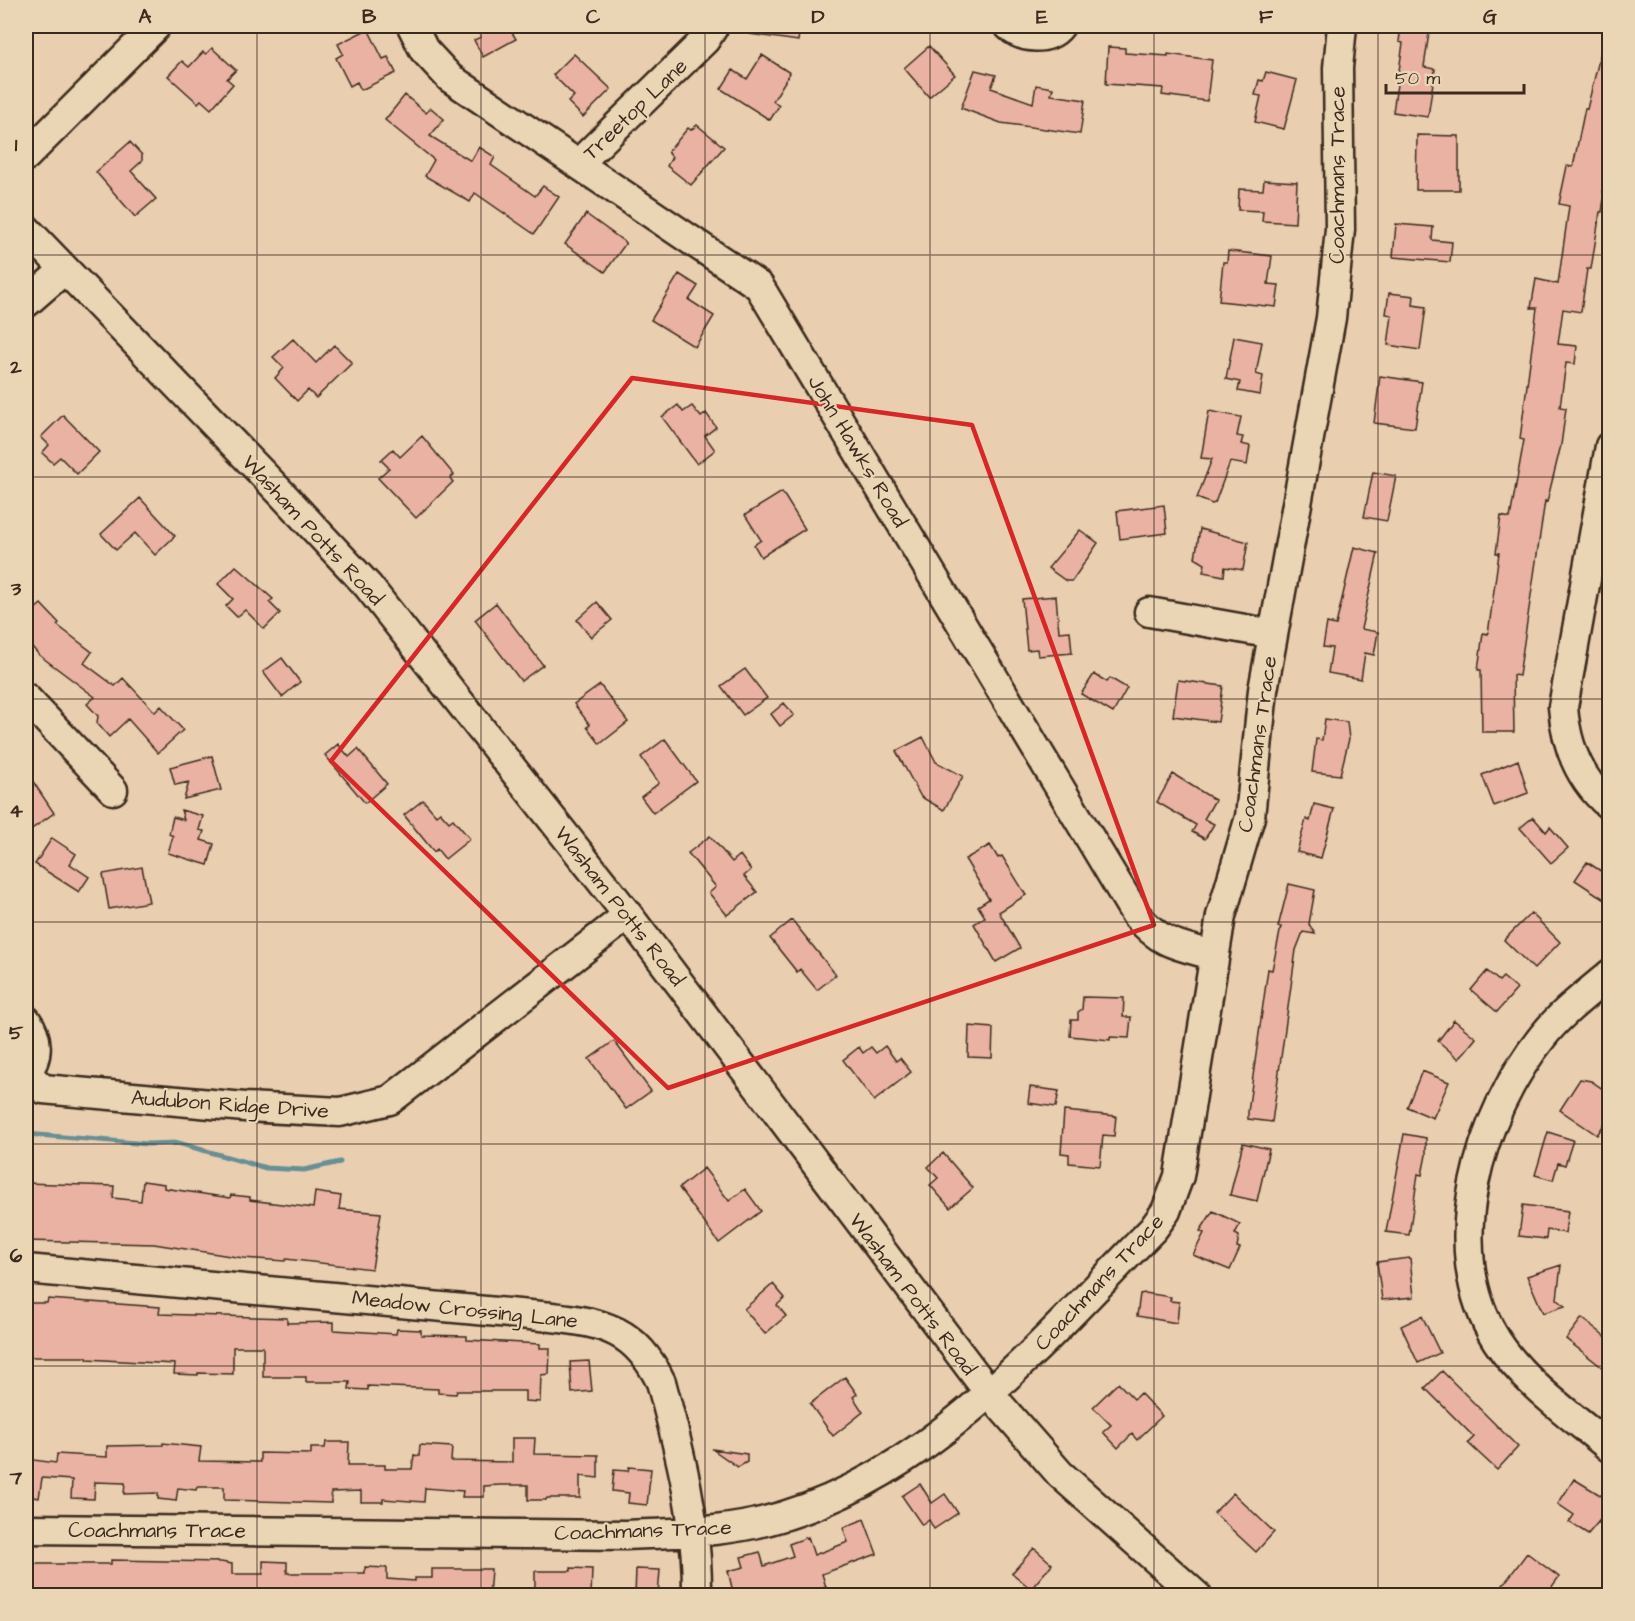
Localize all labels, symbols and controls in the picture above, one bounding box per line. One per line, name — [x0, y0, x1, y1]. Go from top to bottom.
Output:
text: A — [139, 3, 152, 31]
text: B — [362, 3, 377, 31]
text: C — [586, 3, 601, 31]
text: D — [812, 3, 825, 31]
text: E — [1036, 3, 1048, 31]
text: F — [1259, 3, 1274, 31]
text: G — [1483, 3, 1497, 31]
street label: Treetop Lane — [577, 52, 695, 167]
scale bar — [1386, 57, 1524, 95]
text: 50 m — [1395, 66, 1440, 91]
street label: Coachmans Trace — [1323, 86, 1352, 264]
text: 1 — [15, 131, 18, 159]
text: 2 — [9, 353, 22, 381]
street label: John Hawks Road — [801, 370, 915, 533]
street label: Washam Potts Road — [235, 449, 390, 612]
text: 3 — [10, 575, 22, 603]
street label: Coachmans Trace — [1231, 654, 1284, 834]
text: 4 — [9, 797, 23, 825]
street label: Washam Potts Road — [548, 820, 692, 993]
text: 5 — [9, 1019, 24, 1047]
street label: Audubon Ridge Drive — [130, 1083, 330, 1128]
street label: Washam Potts Road — [842, 1207, 983, 1382]
street label: Coachmans Trace — [1028, 1208, 1171, 1357]
text: 6 — [10, 1242, 23, 1270]
street label: Meadow Crossing Lane — [350, 1283, 579, 1338]
text: 7 — [9, 1464, 23, 1492]
street label: Coachmans Trace — [554, 1513, 732, 1548]
street label: Coachmans Trace — [68, 1516, 246, 1545]

